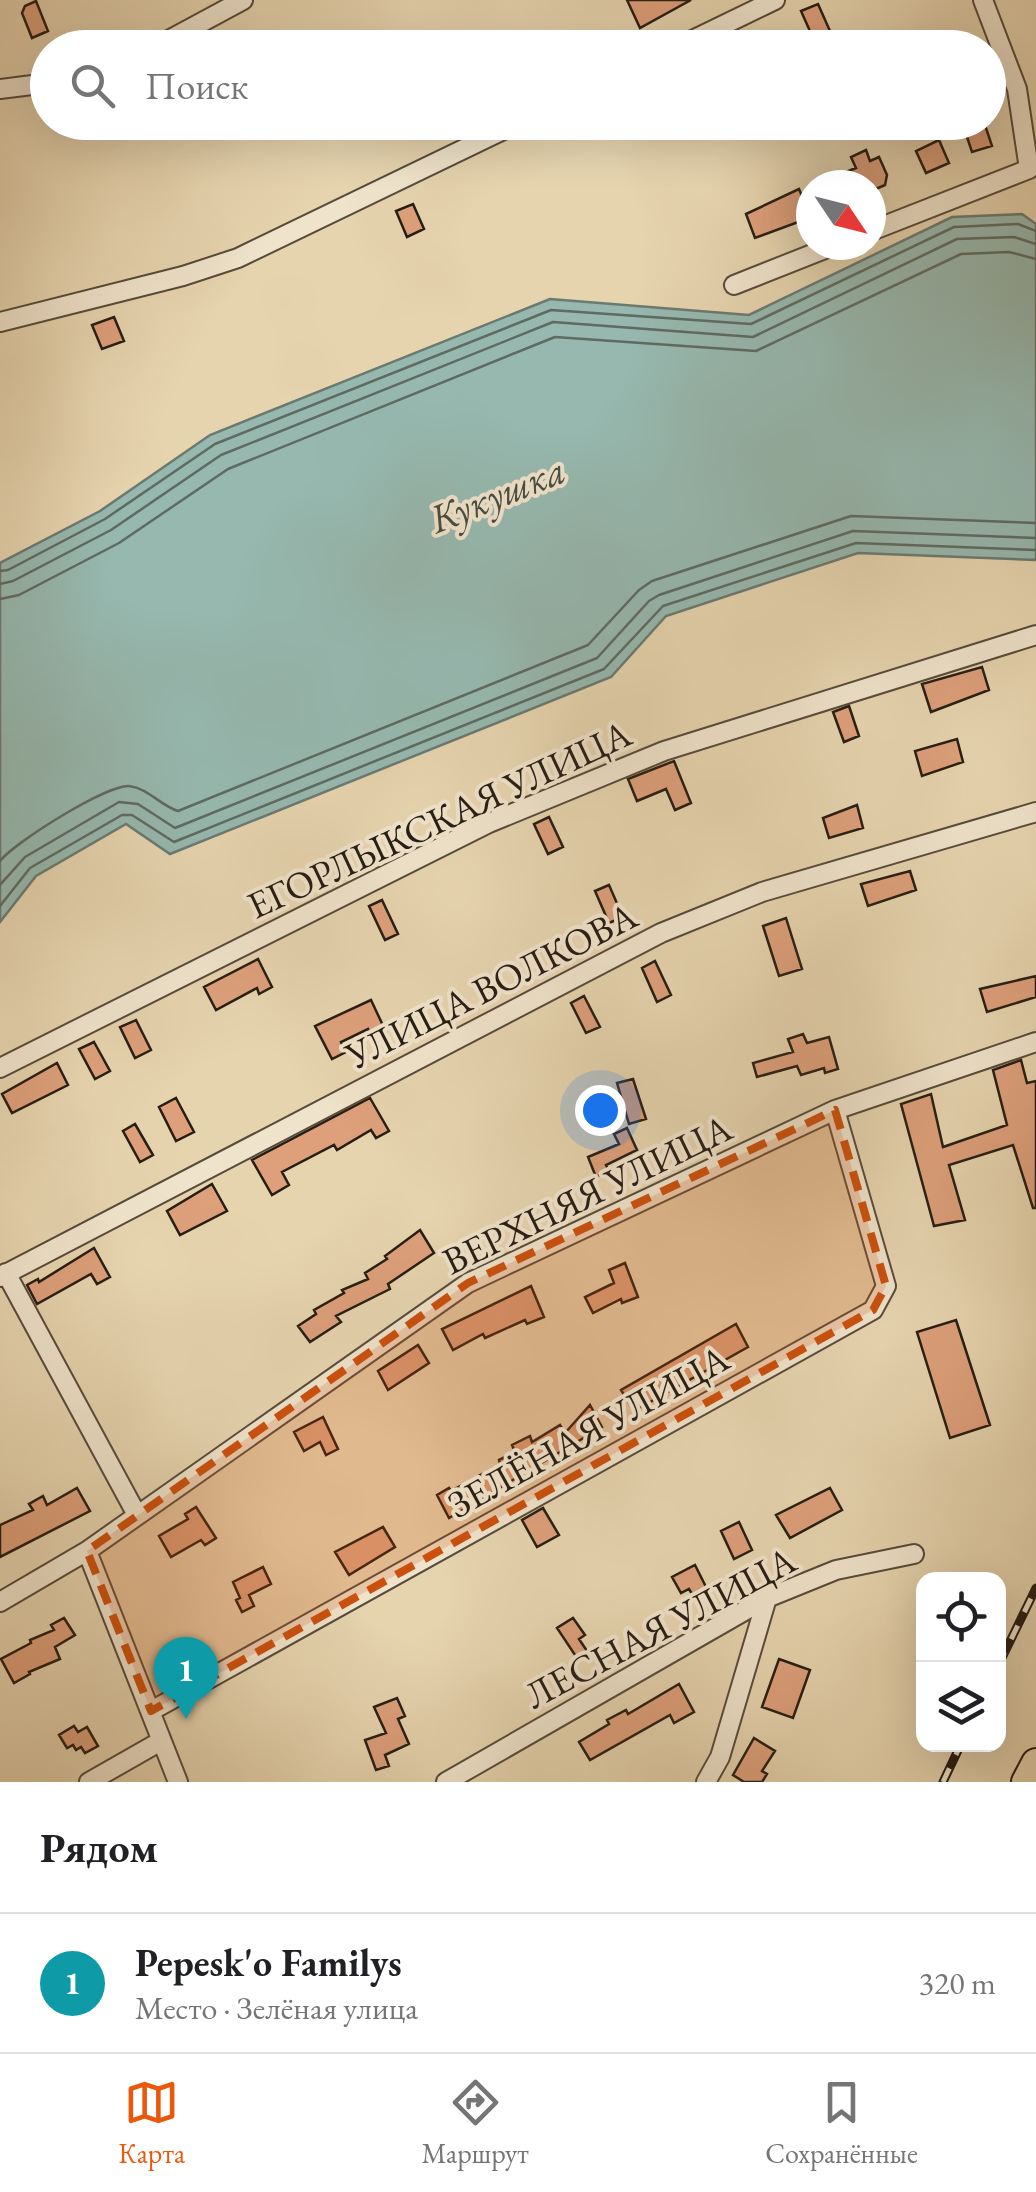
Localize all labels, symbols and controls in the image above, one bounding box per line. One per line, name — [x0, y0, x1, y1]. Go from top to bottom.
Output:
search box — [30, 30, 1006, 140]
icon: search — [65, 58, 120, 113]
text: Поиск — [145, 61, 248, 110]
north arrow — [796, 170, 886, 260]
water label: Кукушка — [420, 443, 573, 545]
street label: ЕГОРЛЫКСКАЯ УЛИЦА — [239, 708, 639, 930]
street label: УЛИЦА ВОЛКОВА — [336, 890, 646, 1080]
your location — [575, 1085, 626, 1136]
street label: ВЕРХНЯЯ УЛИЦА — [434, 1102, 740, 1285]
street label: ЗЕЛЁНАЯ УЛИЦА — [439, 1333, 738, 1529]
street label: ЛЕСНАЯ УЛИЦА — [516, 1535, 805, 1719]
map controls — [916, 1572, 1006, 1752]
button: locate — [916, 1572, 1006, 1662]
pin: 1 — [154, 1636, 218, 1719]
button: layers — [916, 1662, 1006, 1752]
text: Рядом — [40, 1820, 158, 1875]
text: Pepesk'o Familys — [135, 1938, 402, 1987]
text: 1 — [64, 1962, 81, 2004]
text: 320 m — [919, 1962, 996, 2004]
text: Место · Зелёная улица — [135, 1987, 418, 2029]
tab: Карта — [118, 2075, 185, 2171]
tab: Маршрут — [421, 2075, 529, 2171]
tab: Сохранённые — [765, 2075, 918, 2171]

